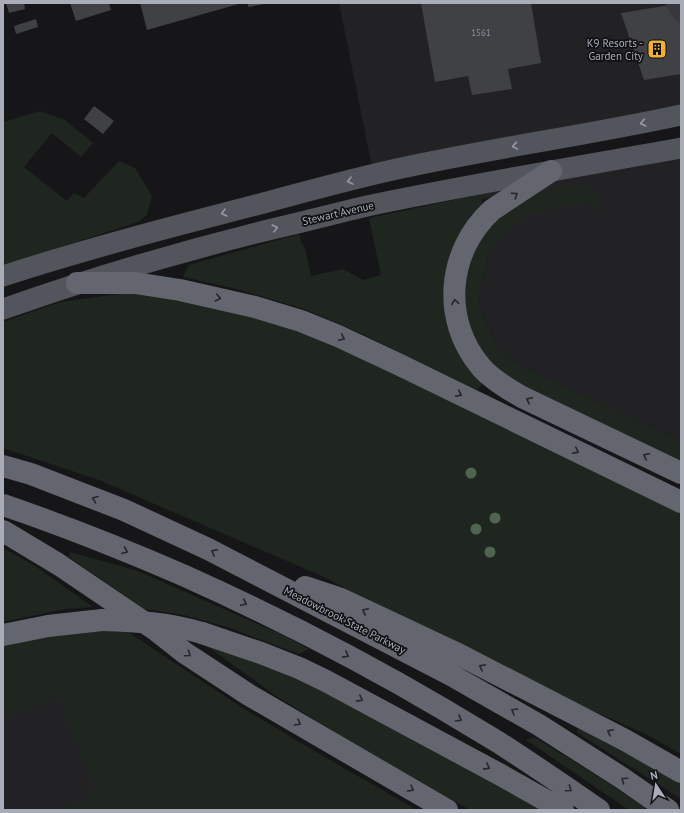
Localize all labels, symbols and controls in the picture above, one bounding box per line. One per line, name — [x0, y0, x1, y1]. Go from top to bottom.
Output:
house number: 1561 — [471, 27, 491, 38]
place label: K9 Resorts - Garden City — [587, 36, 644, 63]
building icon: K9 Resorts - Garden City — [646, 38, 668, 60]
one-way arrow — [640, 119, 646, 127]
one-way arrow — [512, 141, 518, 150]
one-way arrow — [347, 176, 353, 184]
one-way arrow — [511, 192, 518, 200]
street label: Stewart Avenue — [301, 198, 376, 228]
one-way arrow — [221, 208, 228, 217]
one-way arrow — [272, 225, 279, 233]
one-way arrow — [215, 293, 221, 301]
one-way arrow — [451, 299, 460, 305]
one-way arrow — [337, 333, 345, 341]
one-way arrow — [455, 389, 462, 397]
one-way arrow — [525, 397, 533, 405]
one-way arrow — [571, 446, 579, 454]
one-way arrow — [643, 453, 650, 461]
one-way arrow — [92, 496, 99, 504]
one-way arrow — [121, 546, 129, 554]
one-way arrow — [210, 550, 218, 557]
street label: Meadowbrook State Parkway — [282, 583, 409, 657]
one-way arrow — [241, 599, 248, 607]
one-way arrow — [361, 608, 369, 616]
one-way arrow — [184, 649, 191, 657]
one-way arrow — [342, 650, 349, 658]
one-way arrow — [479, 664, 486, 671]
one-way arrow — [356, 695, 363, 702]
one-way arrow — [511, 709, 518, 716]
one-way arrow — [455, 714, 462, 721]
one-way arrow — [294, 719, 301, 726]
one-way arrow — [607, 729, 614, 737]
one-way arrow — [483, 762, 490, 770]
north arrow — [636, 765, 676, 805]
text: N — [649, 768, 659, 783]
one-way arrow — [622, 778, 629, 785]
one-way arrow — [406, 784, 413, 792]
one-way arrow — [564, 784, 571, 791]

